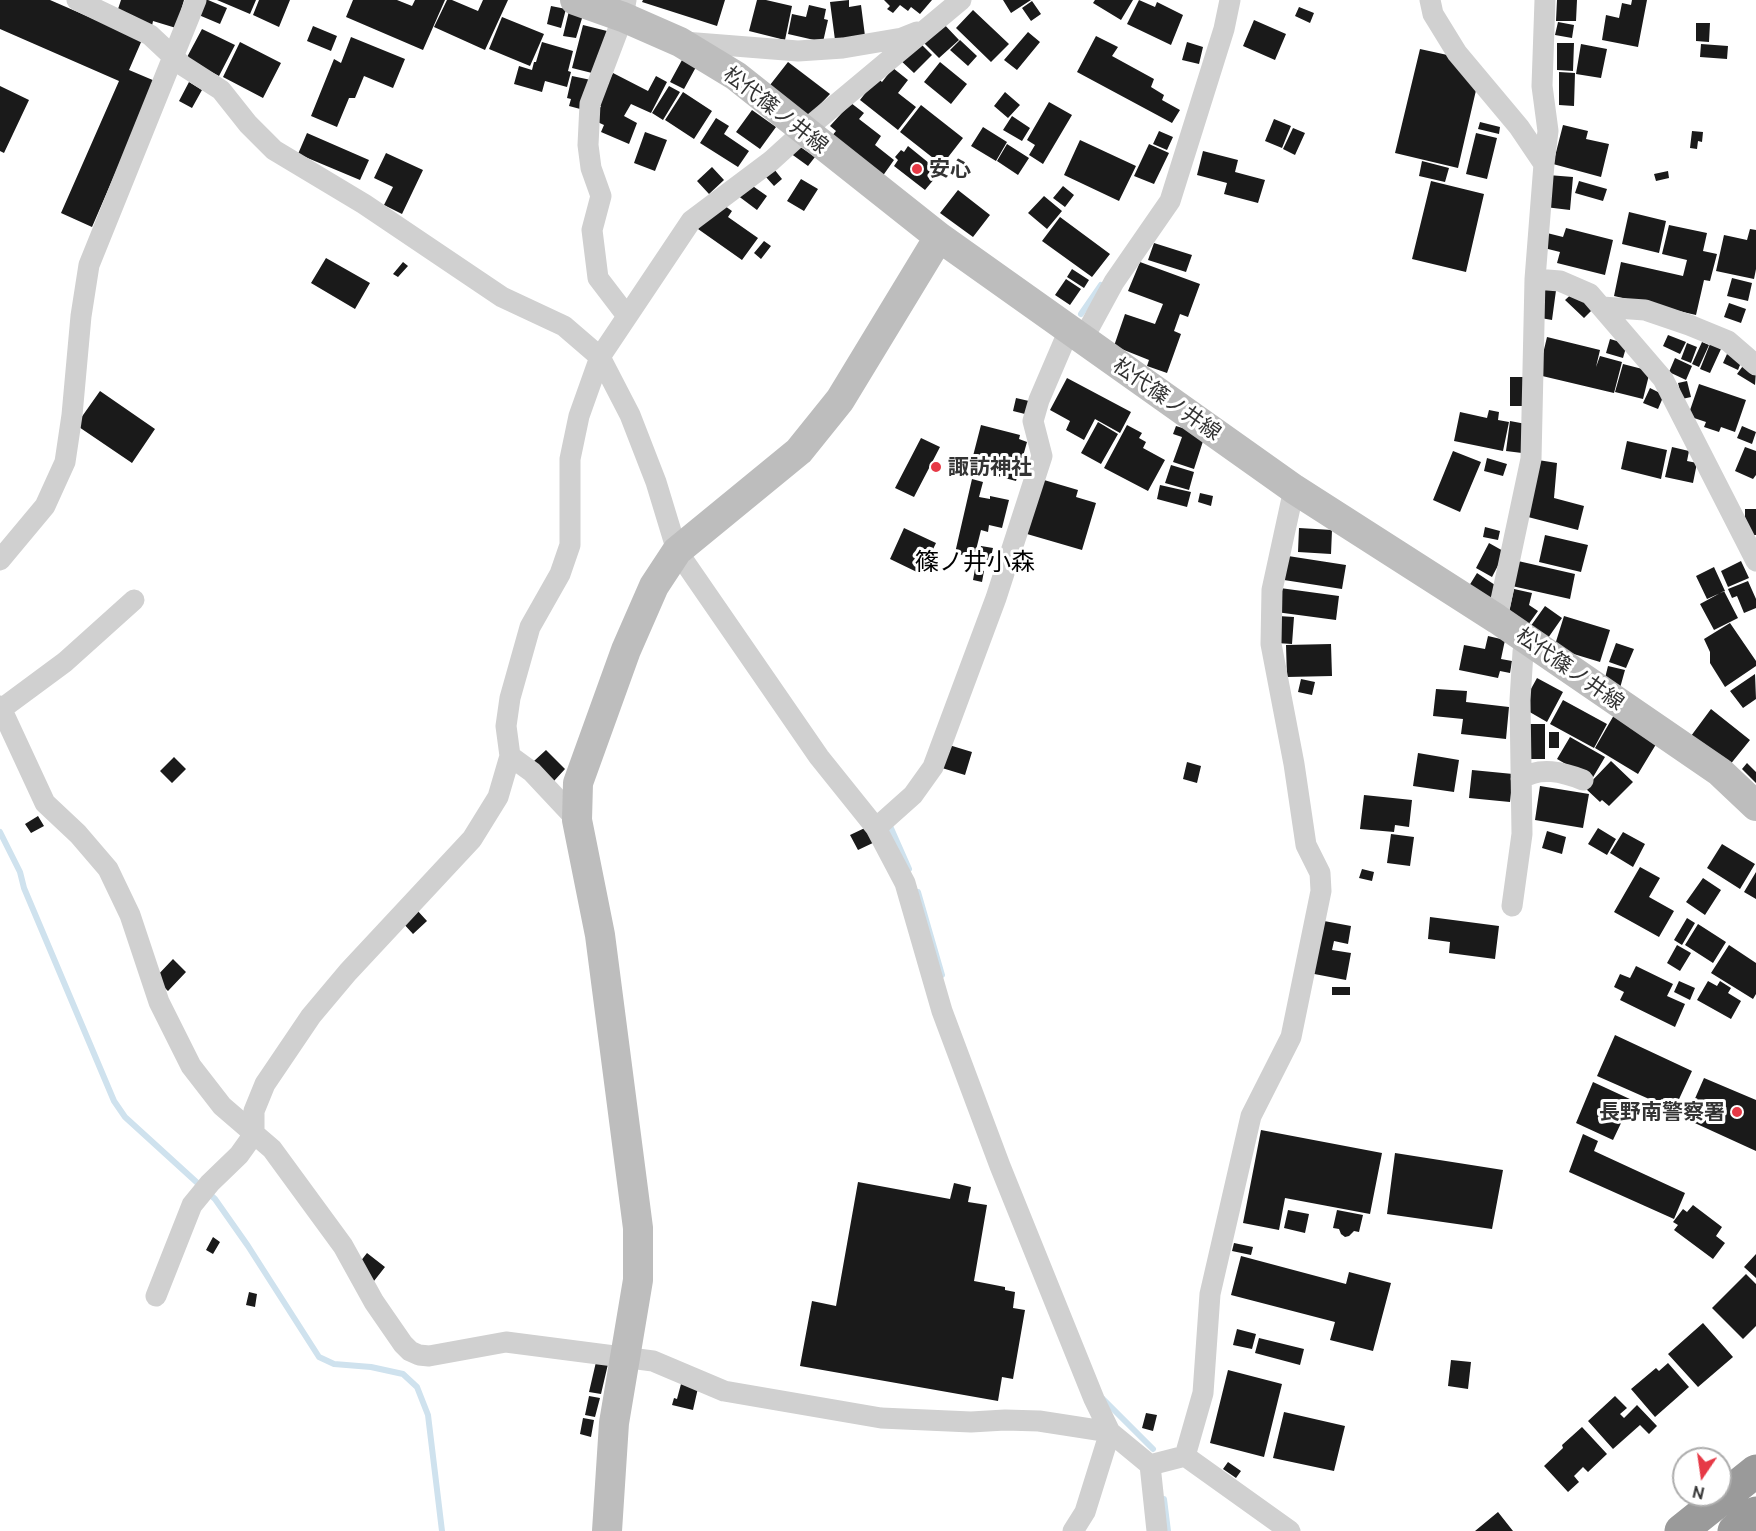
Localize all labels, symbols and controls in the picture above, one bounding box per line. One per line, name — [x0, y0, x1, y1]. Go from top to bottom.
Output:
street label: 松代篠ノ井線 — [719, 61, 833, 159]
place label: 安心 — [929, 156, 971, 182]
marker: 安心 — [910, 162, 924, 176]
street label: 松代篠ノ井線 — [1108, 353, 1226, 445]
place label: 諏訪神社 — [948, 454, 1032, 480]
marker: 諏訪神社 — [929, 460, 943, 474]
district label: 篠ノ井小森 — [915, 548, 1035, 576]
street label: 松代篠ノ井線 — [1511, 623, 1629, 715]
place label: 長野南警察署 — [1599, 1099, 1725, 1125]
marker: 長野南警察署 — [1730, 1105, 1744, 1119]
north arrow — [1672, 1447, 1732, 1507]
text: N — [1691, 1482, 1706, 1503]

